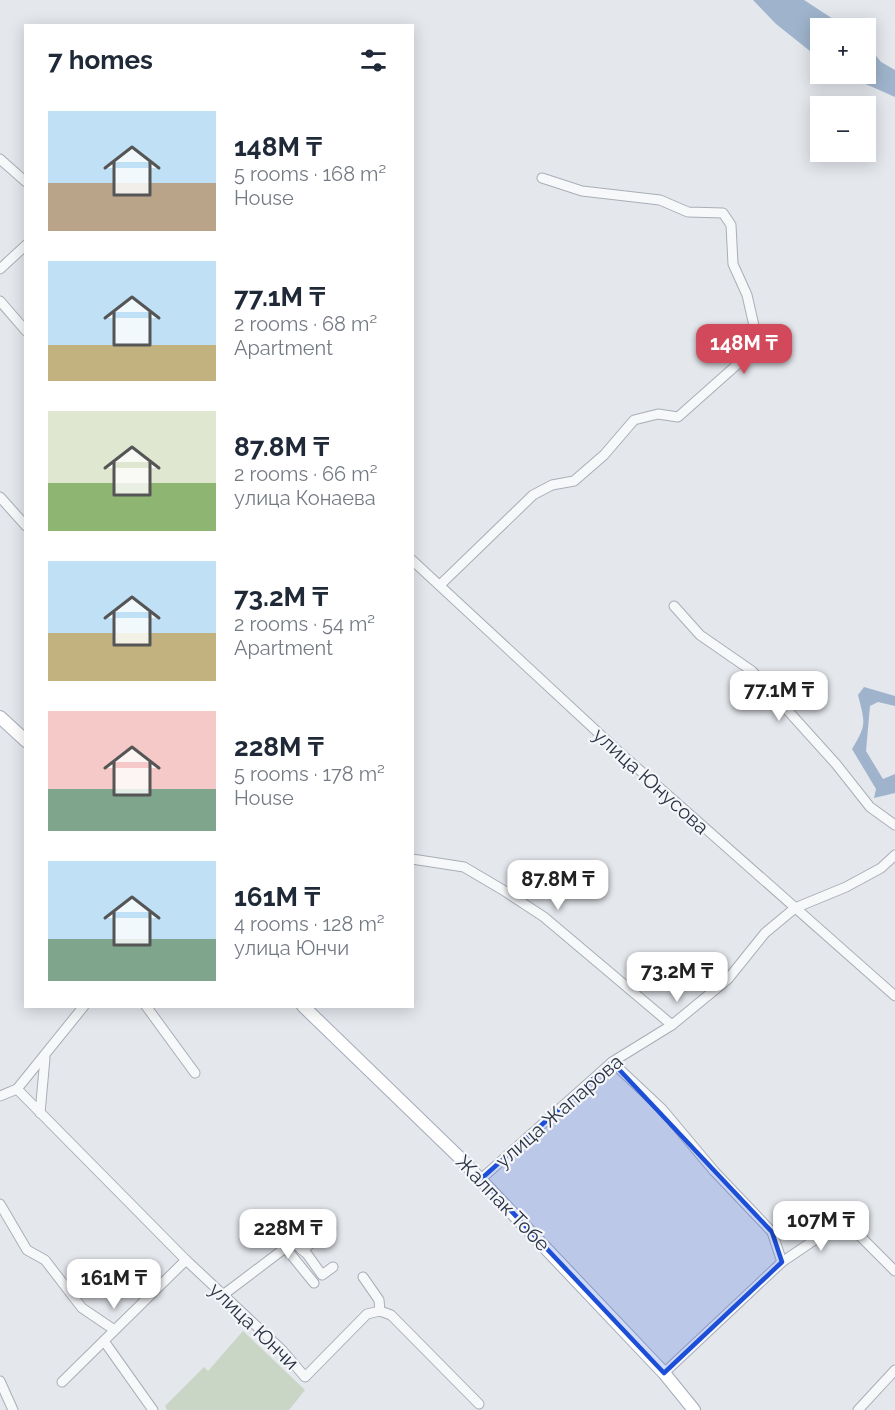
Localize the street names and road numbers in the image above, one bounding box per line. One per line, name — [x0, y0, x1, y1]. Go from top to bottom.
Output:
street label: улица Юнусова — [588, 723, 714, 839]
street label: улица Жапарова — [491, 1049, 627, 1173]
street label: Жалпак Тобе — [451, 1150, 555, 1256]
street label: улица Юнчи — [204, 1277, 304, 1375]

